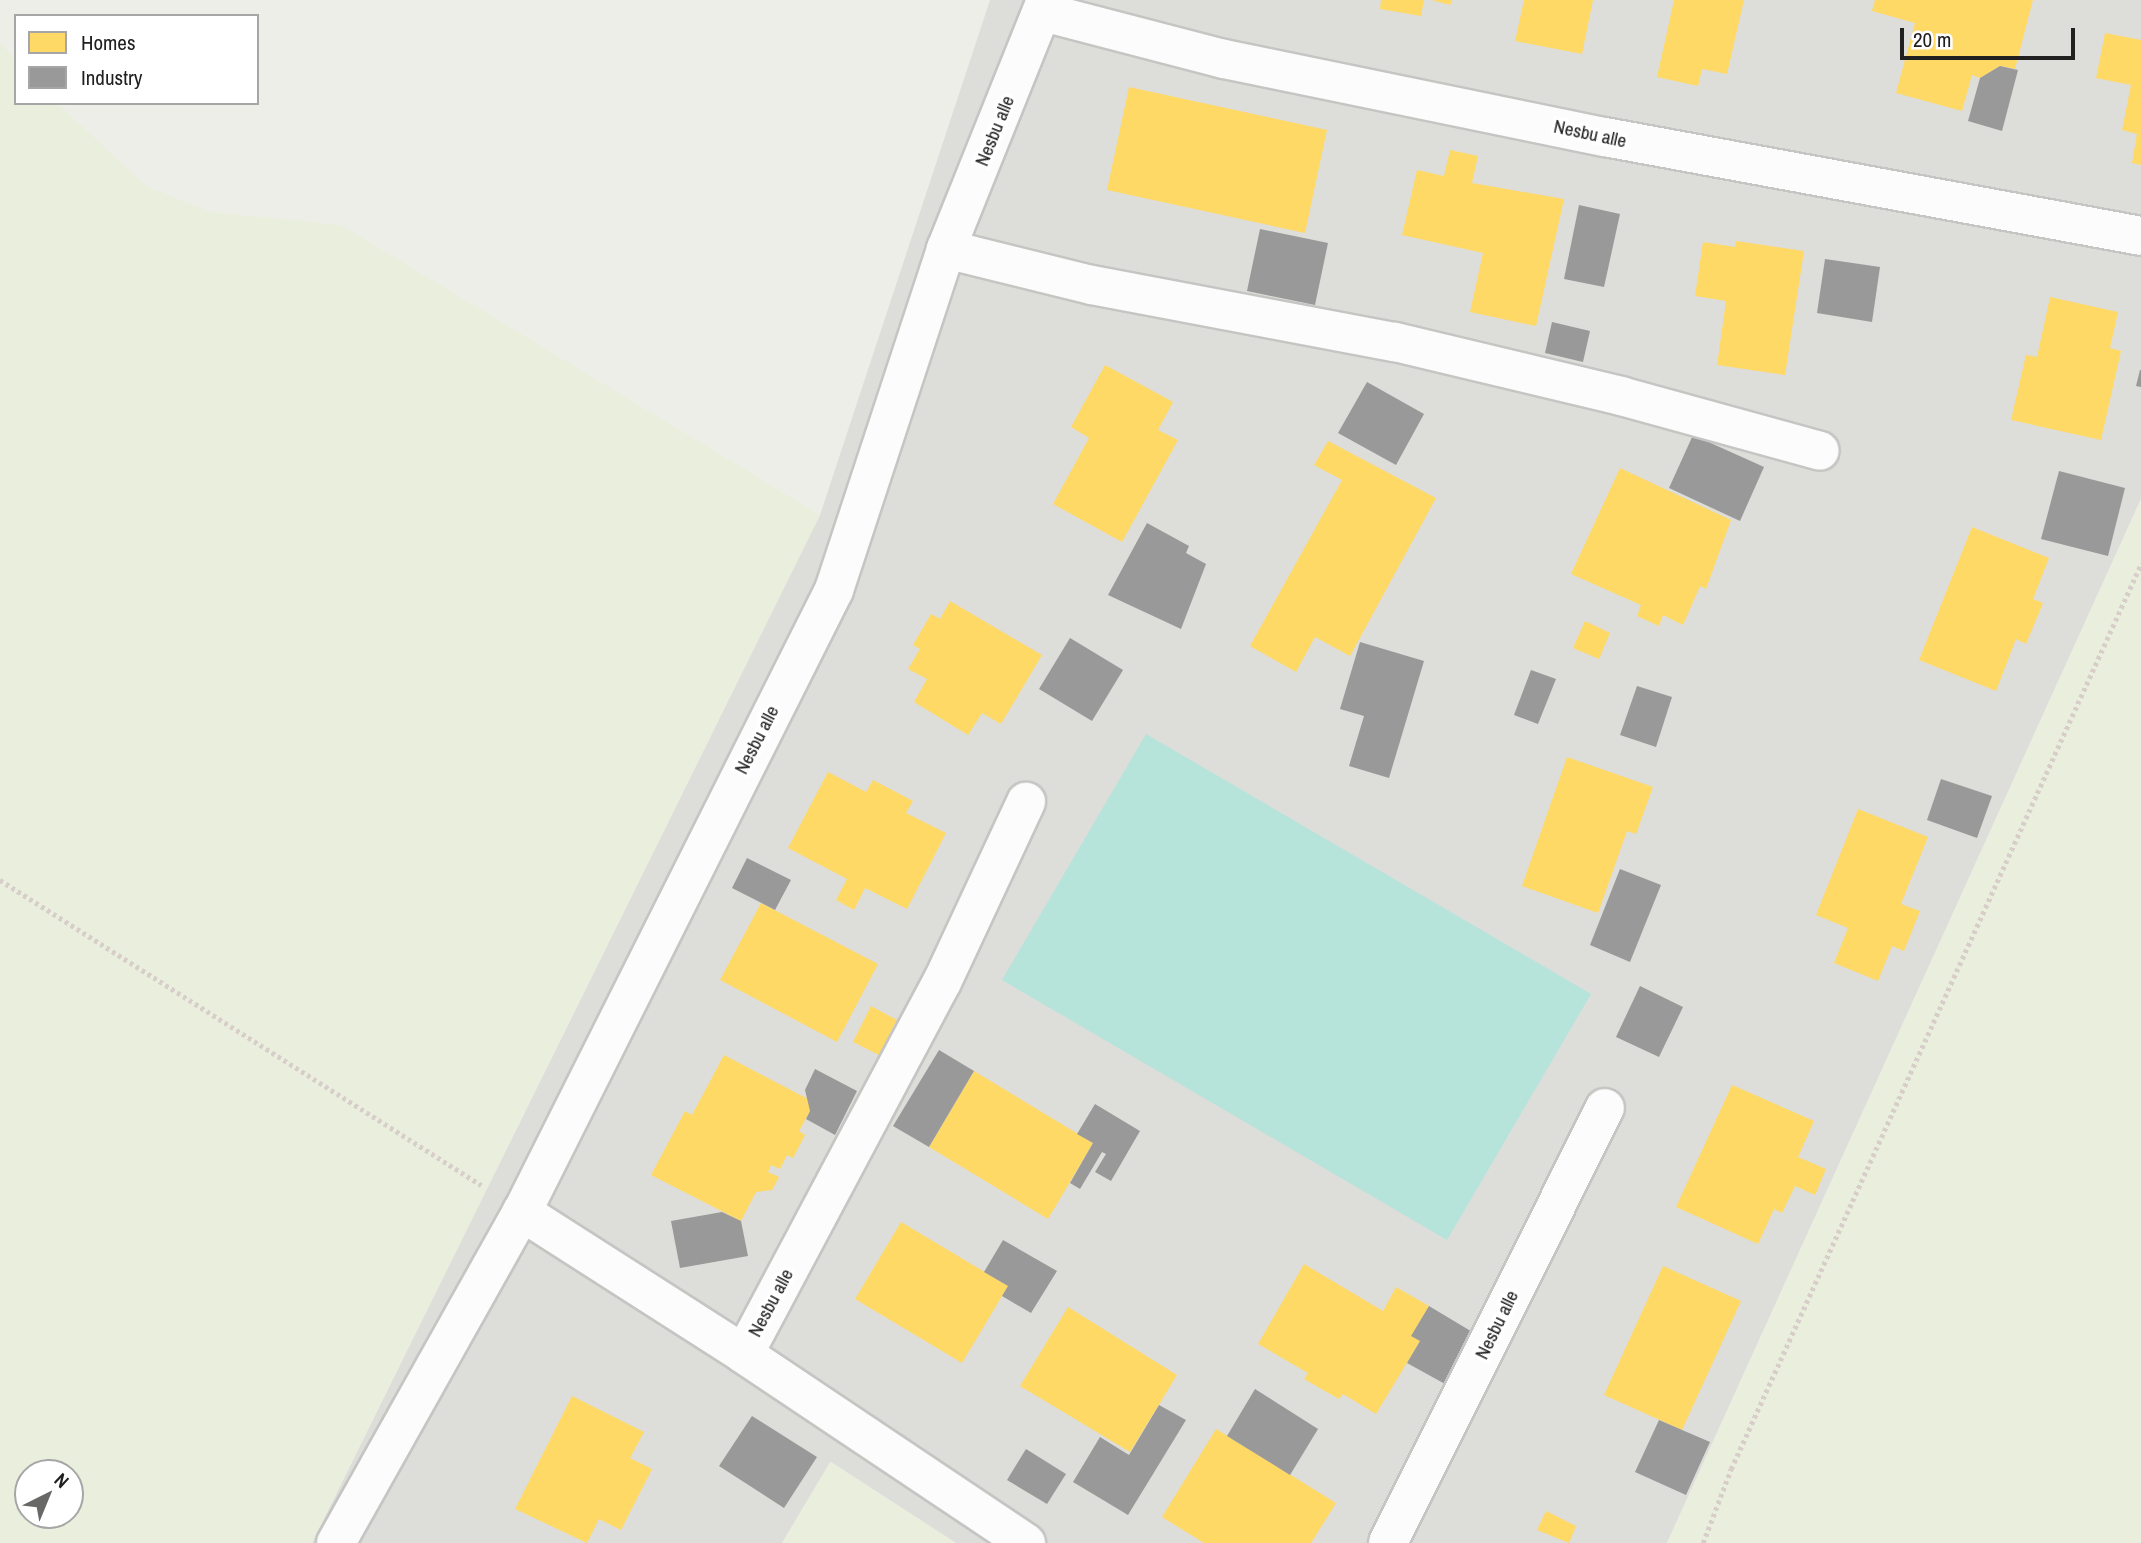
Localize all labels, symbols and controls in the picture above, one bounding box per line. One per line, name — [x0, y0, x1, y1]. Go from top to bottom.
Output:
legend — [14, 14, 259, 105]
scale bar — [1903, 14, 2078, 58]
text: 20 m — [1913, 25, 1951, 54]
text: Homes — [81, 28, 136, 57]
text: Industry — [81, 63, 142, 92]
street label: Nesbu alle — [971, 93, 1019, 169]
street label: Nesbu alle — [1552, 115, 1628, 153]
street label: Nesbu alle — [730, 702, 784, 778]
street label: Nesbu alle — [744, 1265, 798, 1341]
street label: Nesbu alle — [1471, 1287, 1523, 1363]
north arrow — [14, 1459, 84, 1529]
text: N — [49, 1467, 75, 1493]

